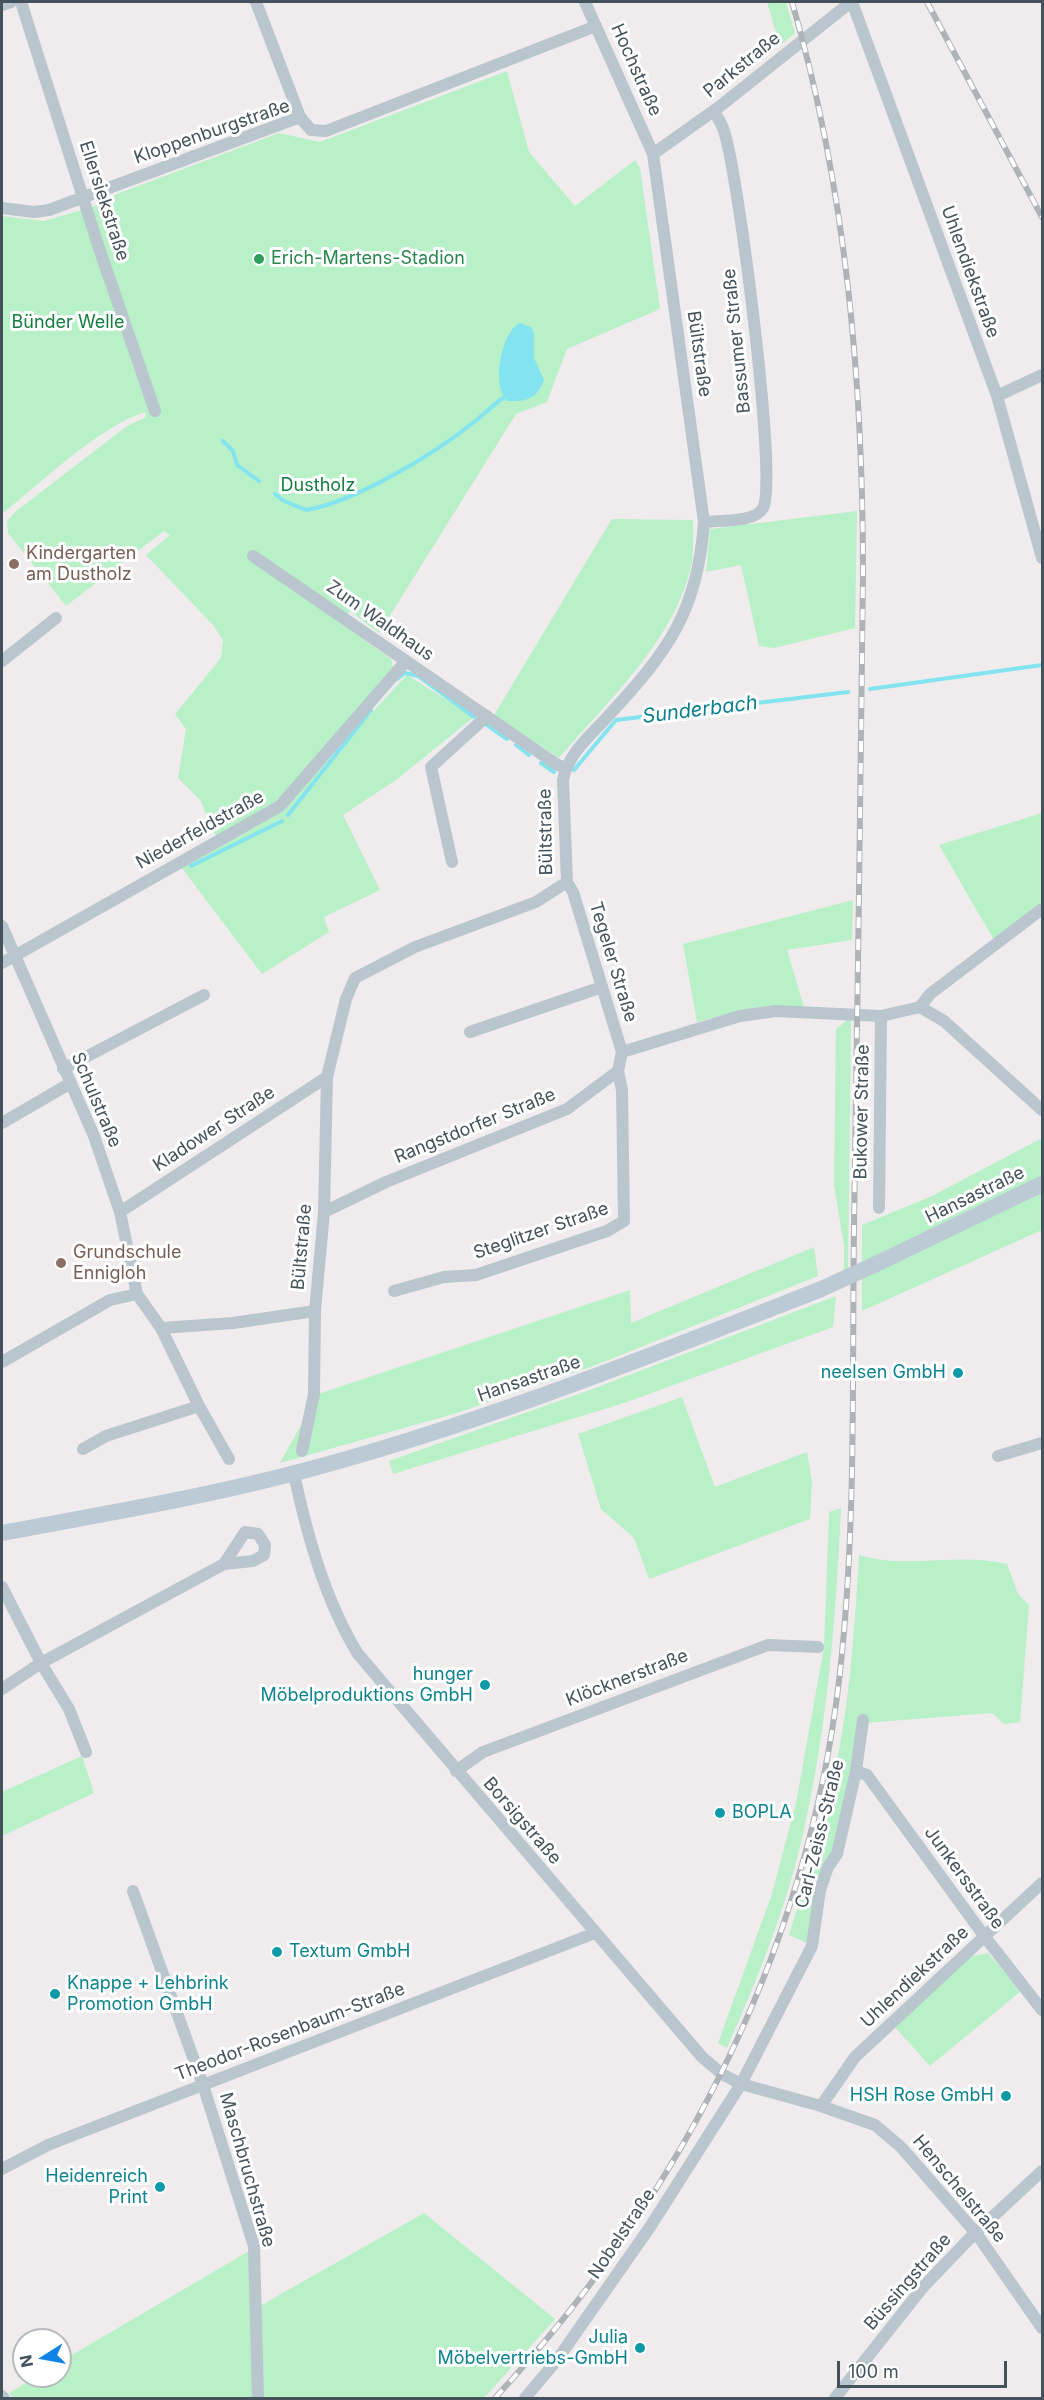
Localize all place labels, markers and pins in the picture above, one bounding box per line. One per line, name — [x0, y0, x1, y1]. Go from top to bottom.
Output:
place label: Erich-Martens-Stadion — [271, 248, 465, 270]
marker: Erich-Martens-Stadion — [252, 252, 266, 266]
place label: Kindergarten am Dustholz — [26, 543, 136, 586]
marker: Kindergarten am Dustholz — [7, 557, 21, 571]
place label: Grundschule Ennigloh — [73, 1242, 181, 1284]
marker: Grundschule Ennigloh — [54, 1256, 68, 1270]
place label: neelsen GmbH — [821, 1362, 946, 1384]
marker: neelsen GmbH — [951, 1366, 965, 1380]
place label: hunger Möbelproduktions GmbH — [260, 1664, 473, 1706]
marker: hunger Möbelproduktions GmbH — [478, 1678, 492, 1692]
place label: BOPLA — [732, 1802, 792, 1824]
marker: BOPLA — [713, 1806, 727, 1820]
place label: Textum GmbH — [289, 1941, 410, 1963]
marker: Textum GmbH — [270, 1945, 284, 1959]
place label: Knappe + Lehbrink Promotion GmbH — [67, 1973, 229, 2016]
marker: Knappe + Lehbrink Promotion GmbH — [48, 1987, 62, 2001]
place label: HSH Rose GmbH — [850, 2085, 994, 2107]
marker: HSH Rose GmbH — [999, 2089, 1013, 2103]
place label: Heidenreich Print — [45, 2166, 148, 2208]
marker: Heidenreich Print — [153, 2180, 167, 2194]
place label: Julia Möbelvertriebs-GmbH — [437, 2327, 628, 2370]
marker: Julia Möbelvertriebs-GmbH — [633, 2341, 647, 2355]

